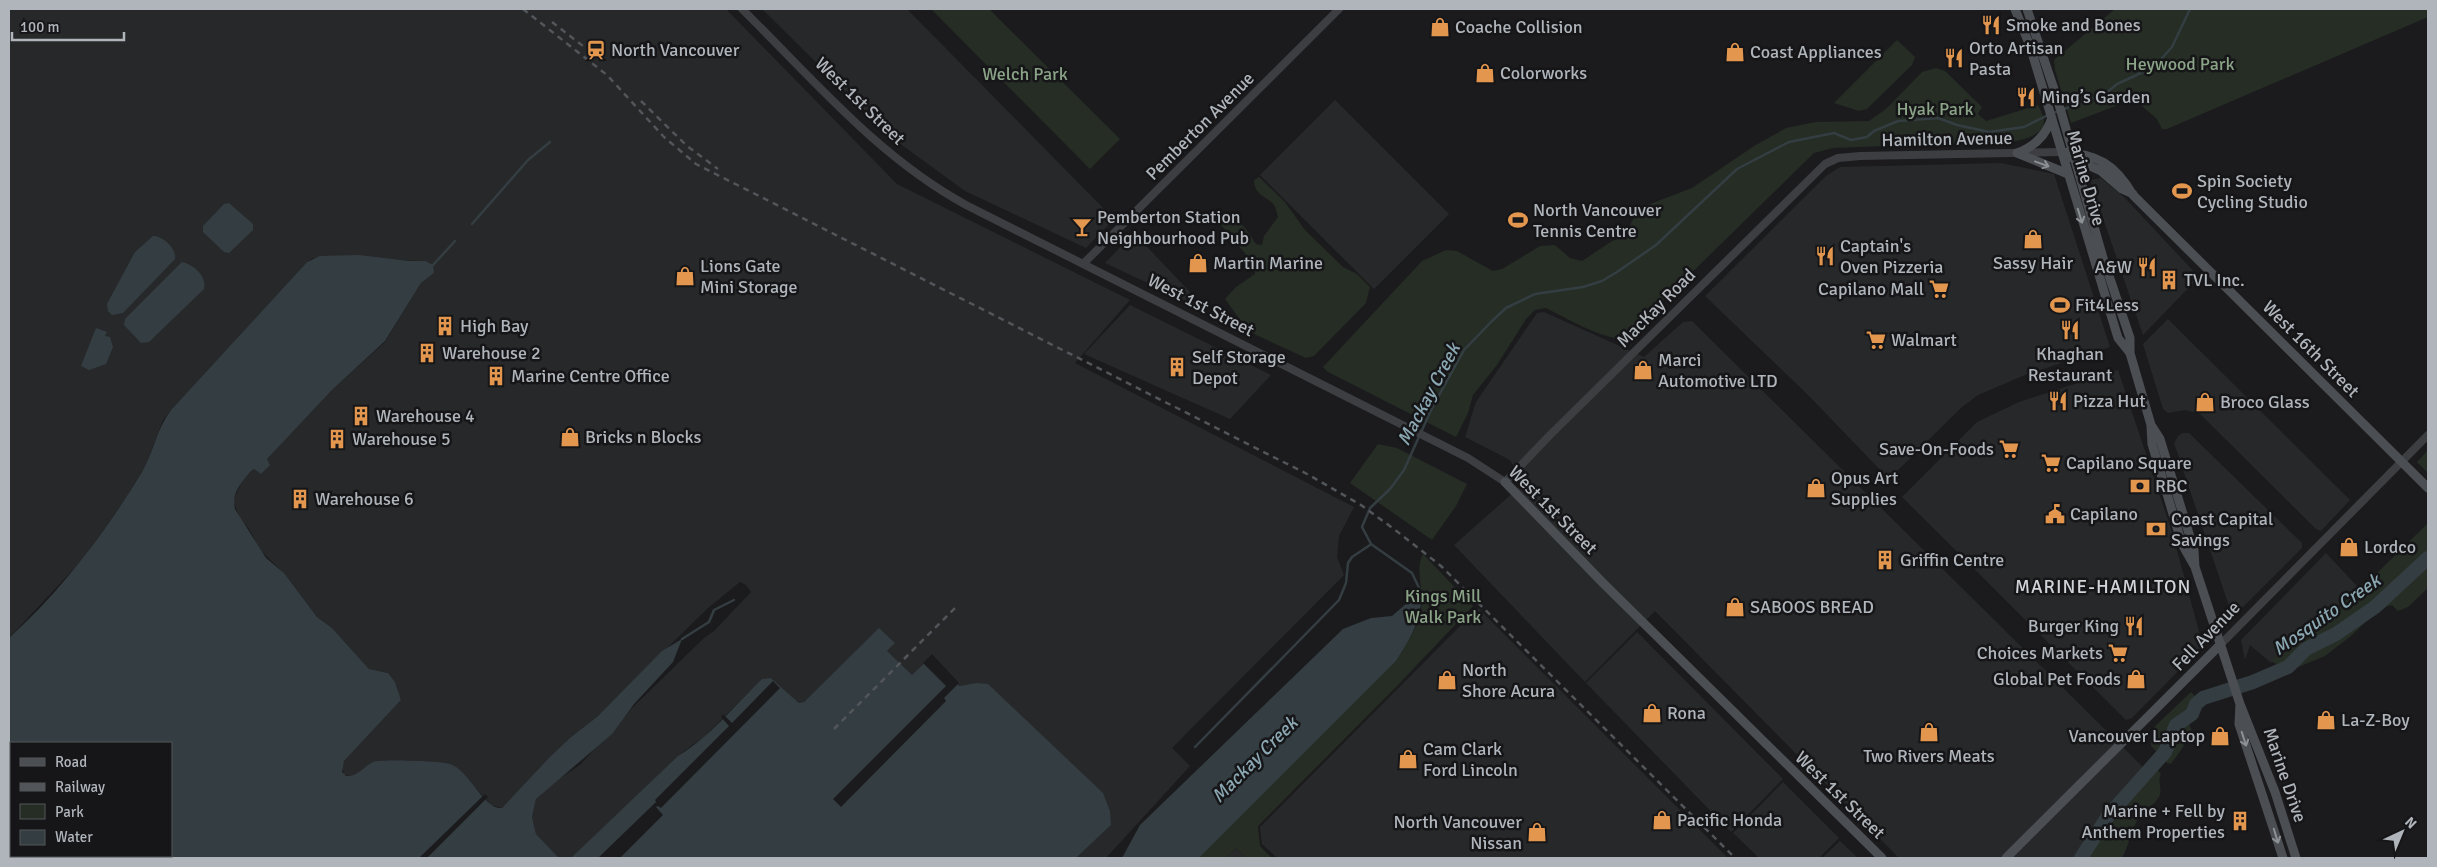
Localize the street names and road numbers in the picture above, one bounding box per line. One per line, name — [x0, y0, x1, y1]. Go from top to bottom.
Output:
street label: West 1st Street — [810, 53, 910, 149]
street label: Pemberton Avenue — [1141, 67, 1259, 185]
street label: Hamilton Avenue — [1881, 127, 2013, 151]
street label: Marine Drive — [2062, 128, 2110, 228]
street label: MacKay Road — [1612, 264, 1700, 352]
street label: West 1st Street — [1144, 269, 1258, 341]
street label: West 16th Street — [2258, 296, 2364, 402]
street label: West 1st Street — [1504, 461, 1602, 559]
street label: Fell Avenue — [2167, 597, 2245, 675]
street label: Marine Drive — [2259, 725, 2311, 825]
street label: West 1st Street — [1790, 747, 1890, 843]

